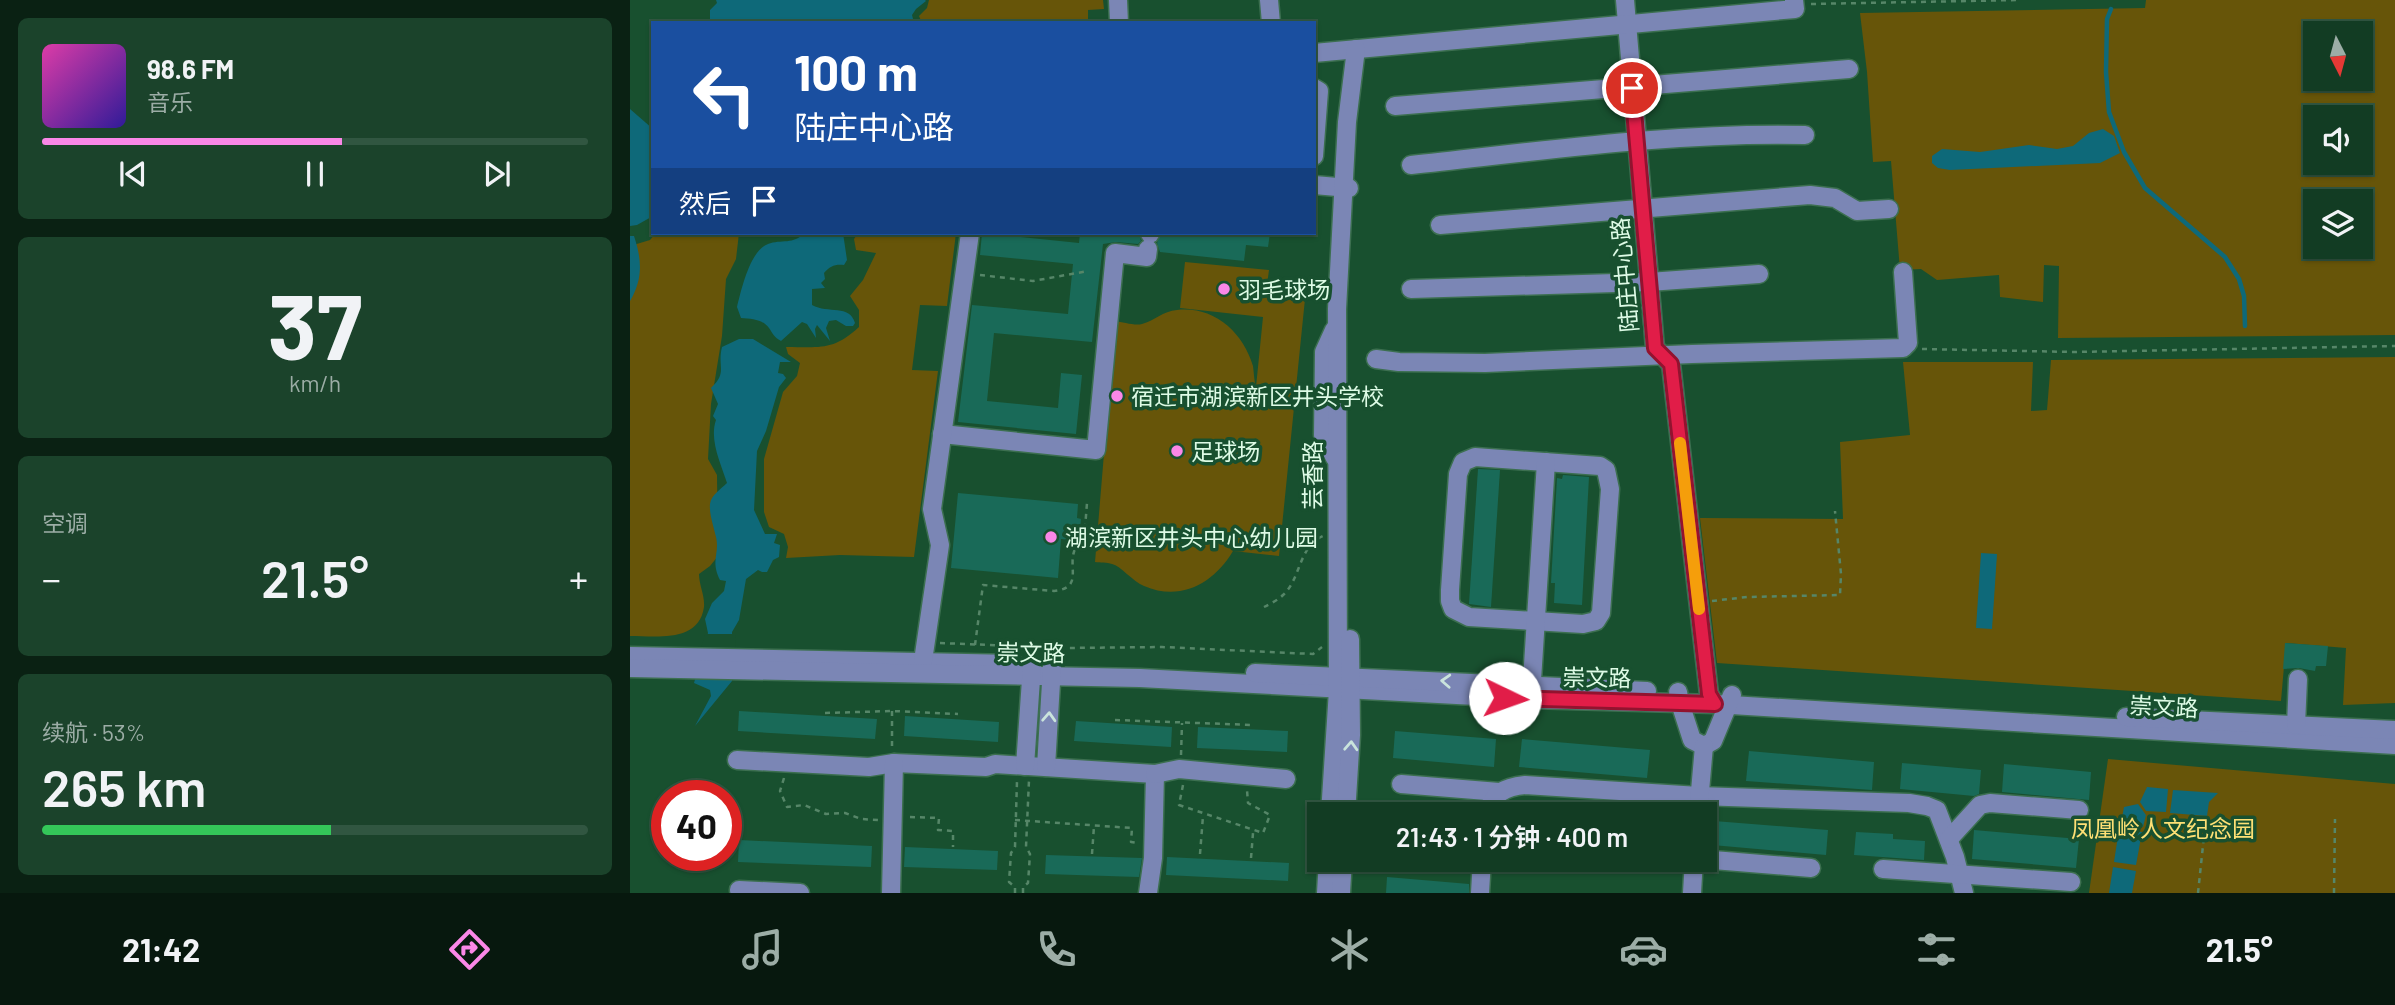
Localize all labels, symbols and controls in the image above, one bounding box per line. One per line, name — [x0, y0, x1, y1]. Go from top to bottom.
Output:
north arrow — [2303, 21, 2373, 91]
map controls — [2303, 21, 2373, 259]
text: 100 m — [794, 42, 918, 101]
icon: left — [679, 49, 770, 140]
text: 98.6 FM — [147, 53, 234, 84]
pin — [1602, 58, 1662, 118]
icon: arrive — [1613, 69, 1651, 107]
text: 音乐 — [147, 88, 193, 116]
button: sound — [2303, 105, 2373, 175]
text: 陆庄中心路 — [794, 107, 954, 145]
icon: previous — [114, 155, 152, 193]
icon: pause — [296, 155, 334, 193]
icon: next — [478, 155, 516, 193]
icon: arrive — [745, 182, 783, 220]
text: 然后 — [679, 187, 731, 218]
button: layers — [2303, 189, 2373, 259]
street label: 陆庄中心路 — [1605, 216, 1643, 334]
text: 37 — [268, 269, 362, 378]
place label: 羽毛球场 — [1238, 275, 1330, 303]
marker: 羽毛球场 — [1216, 281, 1232, 297]
text: km/h — [289, 369, 341, 397]
place label: 宿迁市湖滨新区井头学校 — [1131, 382, 1384, 410]
marker: 宿迁市湖滨新区井头学校 — [1109, 388, 1125, 404]
place label: 足球场 — [1191, 437, 1260, 465]
street label: 芸香路 — [1298, 441, 1326, 510]
marker: 足球场 — [1169, 443, 1185, 459]
text: 空调 — [42, 509, 88, 537]
place label: 湖滨新区井头中心幼儿园 — [1065, 523, 1318, 551]
marker: 湖滨新区井头中心幼儿园 — [1043, 529, 1059, 545]
text: 21.5° — [261, 546, 369, 608]
text: − — [42, 555, 61, 601]
text: + — [569, 555, 588, 601]
street label: 崇文路 — [996, 637, 1066, 667]
position arrow — [1468, 661, 1542, 735]
street label: 崇文路 — [1562, 662, 1632, 692]
one-way arrow — [1440, 673, 1451, 688]
street label: 崇文路 — [2129, 690, 2199, 722]
one-way arrow — [1041, 711, 1056, 722]
text: 续航 · 53% — [42, 718, 145, 746]
one-way arrow — [1343, 740, 1358, 751]
text: 265 km — [42, 755, 206, 817]
speed limit sign: 40 — [651, 780, 742, 871]
park label: 凤凰岭人文纪念园 — [2071, 814, 2255, 842]
text: 21:43 · 1 分钟 · 400 m — [1396, 821, 1628, 852]
icon: directions — [445, 925, 494, 974]
icon: music — [738, 925, 787, 974]
icon: phone — [1032, 925, 1081, 974]
icon: climate — [1325, 925, 1374, 974]
icon: car — [1619, 925, 1668, 974]
icon: filters — [1912, 925, 1961, 974]
text: 21:42 — [122, 930, 200, 968]
text: 21.5° — [2206, 930, 2273, 968]

